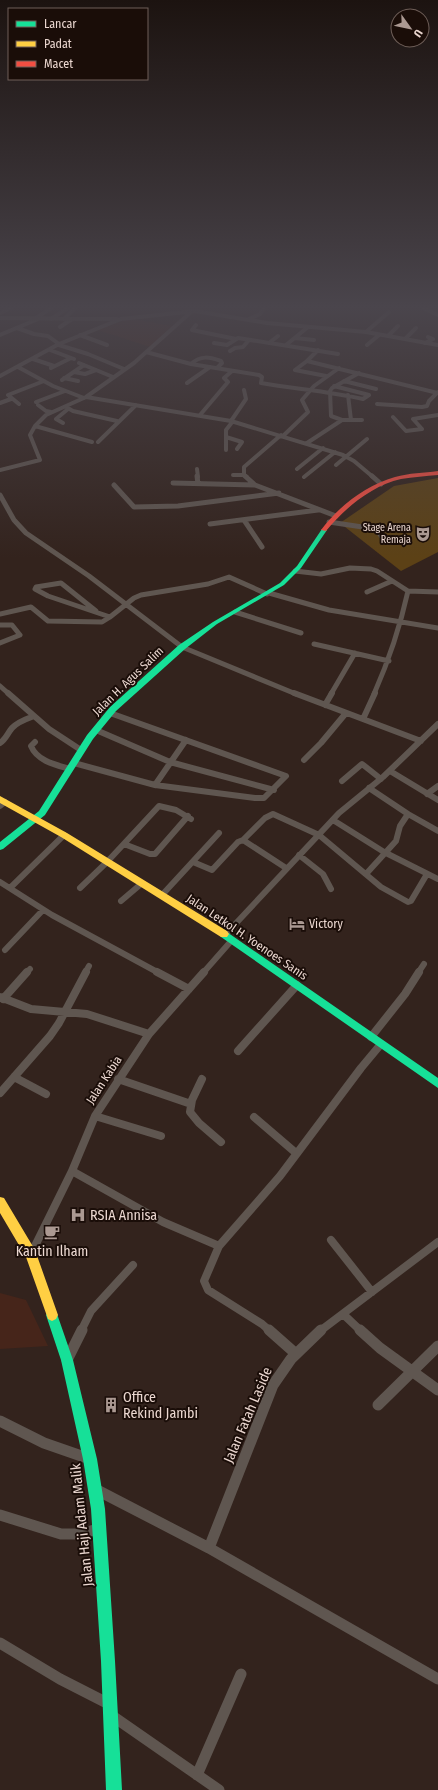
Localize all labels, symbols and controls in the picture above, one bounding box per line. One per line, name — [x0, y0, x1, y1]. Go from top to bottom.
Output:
legend — [8, 8, 148, 80]
north arrow — [390, 8, 430, 48]
text: Lancar — [44, 17, 77, 31]
text: U — [411, 27, 425, 39]
text: Padat — [44, 37, 72, 51]
text: Macet — [44, 57, 73, 71]
place label: Stage Arena Remaja — [363, 522, 411, 546]
theatre icon: Stage Arena Remaja — [414, 525, 432, 543]
street label: Jalan H. Agus Salim — [90, 644, 166, 718]
street label: Jalan Letkol H. Yoenoes Sanis — [184, 891, 310, 983]
hotel icon: Victory — [288, 915, 306, 933]
place label: Victory — [309, 917, 344, 931]
street label: Jalan Kabia — [83, 1053, 125, 1107]
hospital icon: RSIA Annisa — [69, 1206, 87, 1224]
place label: RSIA Annisa — [90, 1207, 157, 1224]
cafe icon: Kantin Ilham — [43, 1223, 61, 1241]
place label: Kantin Ilham — [16, 1243, 88, 1260]
street label: Jalan Fatah Laside — [220, 1364, 276, 1466]
place label: Office Rekind Jambi — [123, 1389, 198, 1422]
building icon: Office Rekind Jambi — [102, 1396, 120, 1414]
street label: Jalan Haji Adam Malik — [67, 1462, 97, 1587]

